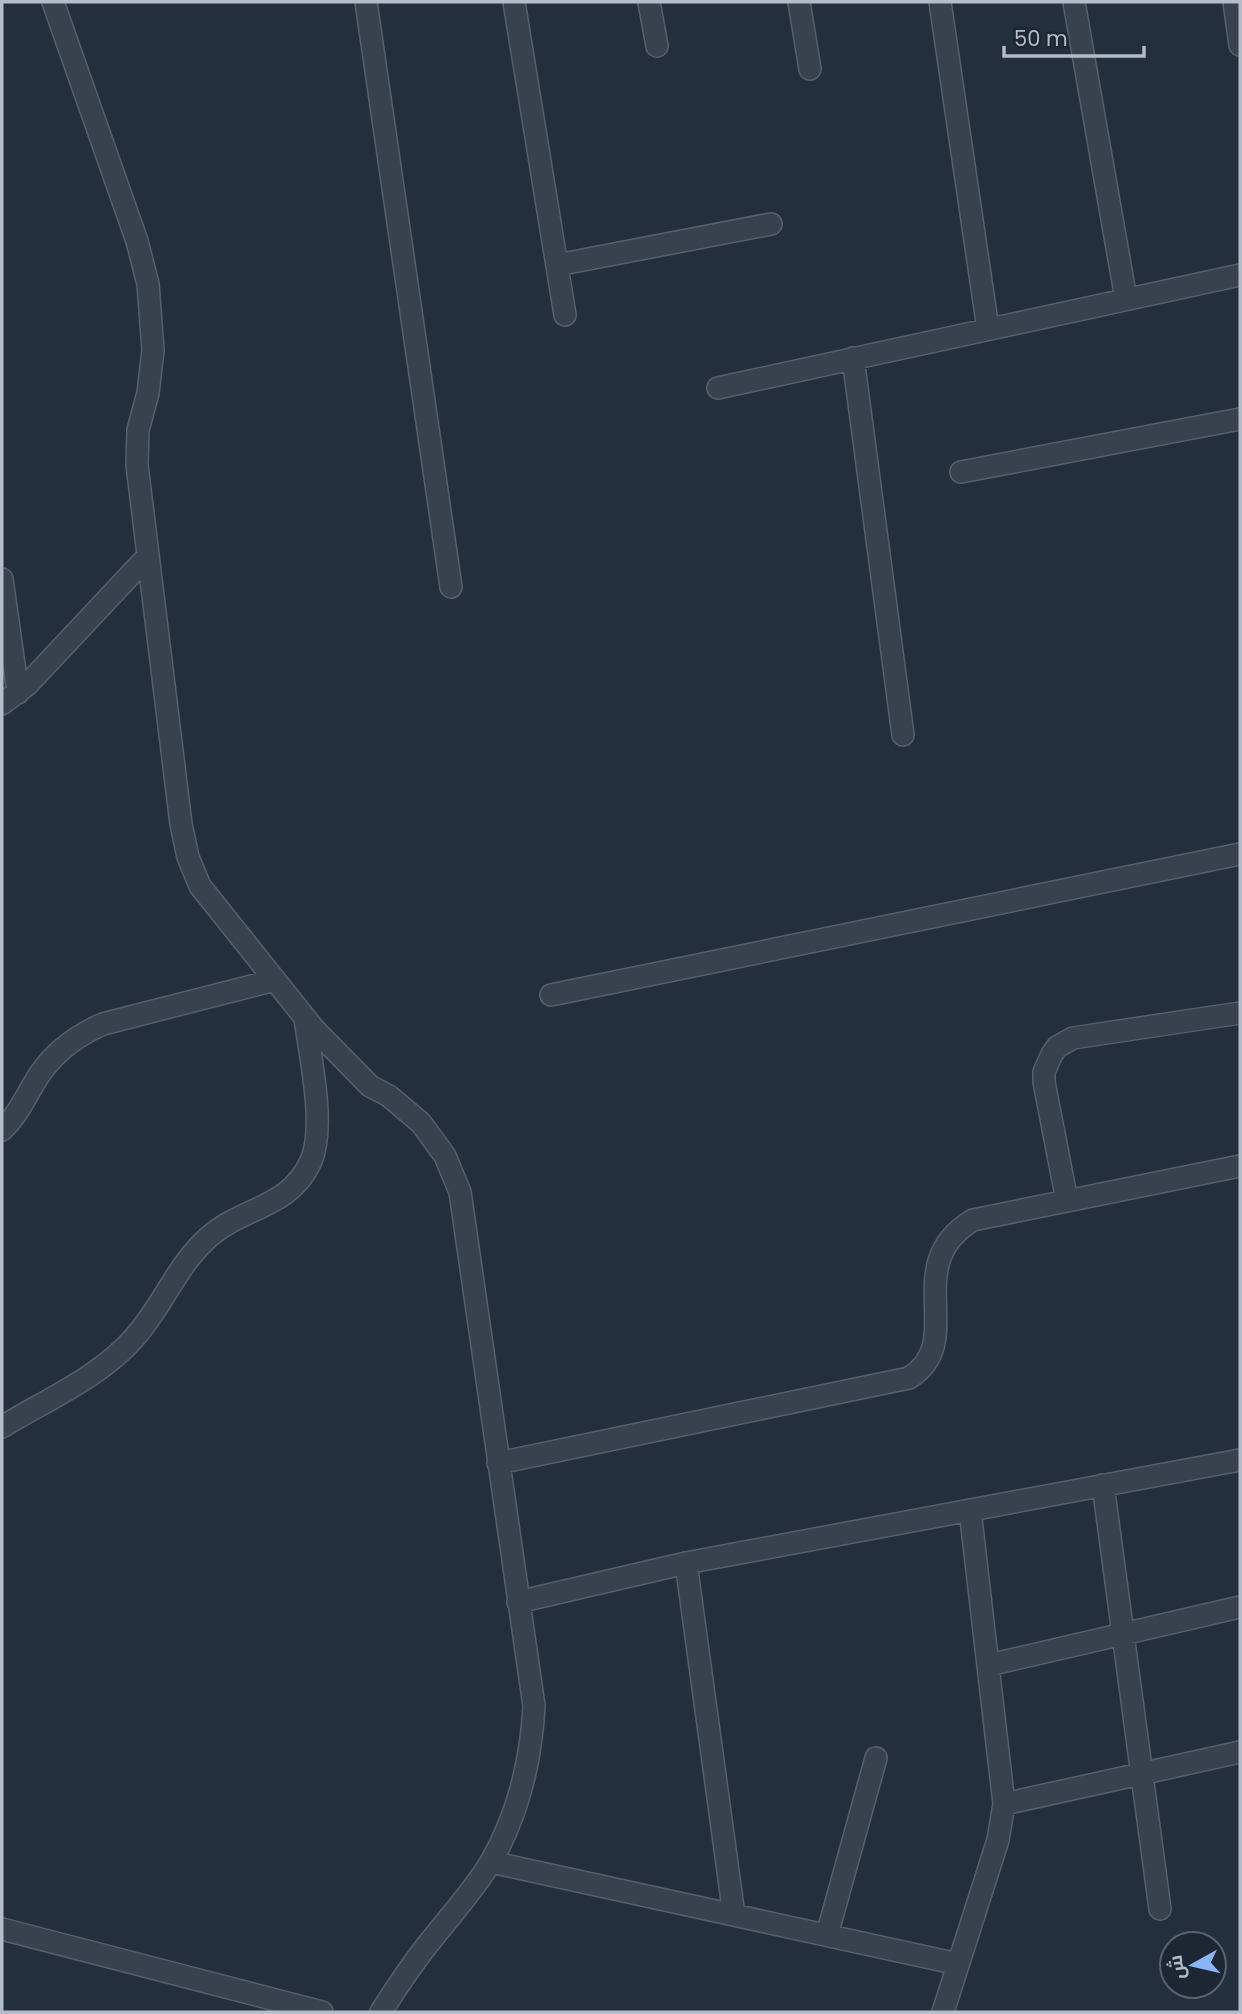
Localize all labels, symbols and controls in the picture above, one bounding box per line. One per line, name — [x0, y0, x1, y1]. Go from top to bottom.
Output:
scale bar — [1004, 14, 1144, 58]
text: 50 m — [1014, 24, 1068, 53]
north arrow — [1158, 1930, 1228, 2000]
text: ش — [1162, 1953, 1192, 1981]

